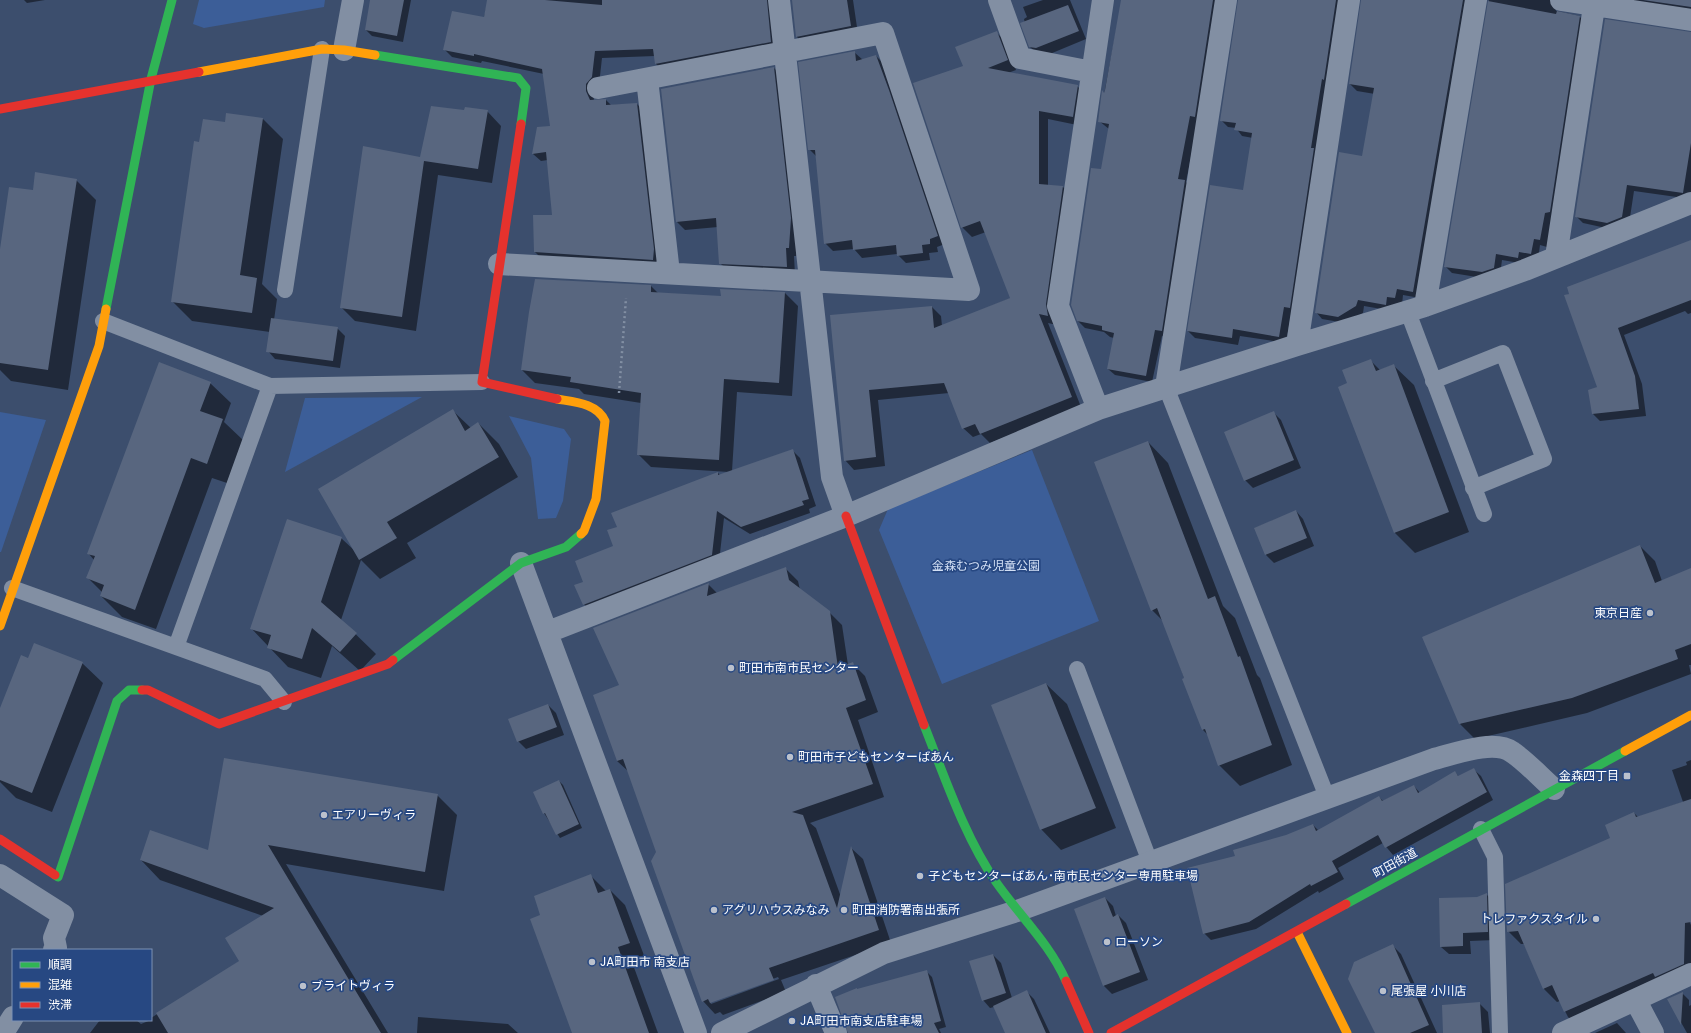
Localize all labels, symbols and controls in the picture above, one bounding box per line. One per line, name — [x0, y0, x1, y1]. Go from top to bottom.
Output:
park label: 金森むつみ児童公園 — [932, 557, 1040, 574]
place label: 東京日産 — [1594, 604, 1642, 621]
marker: 東京日産 — [1645, 608, 1655, 618]
place label: 町田市南市民センター — [739, 659, 859, 676]
marker: 町田市南市民センター — [726, 663, 736, 673]
place label: 町田市子どもセンターばあん — [798, 748, 954, 765]
marker: 町田市子どもセンターばあん — [785, 752, 795, 762]
place label: 金森四丁目 — [1559, 767, 1619, 784]
marker: 金森四丁目 — [1622, 771, 1632, 781]
place label: エアリーヴィラ — [332, 806, 416, 823]
marker: エアリーヴィラ — [319, 810, 329, 820]
street label: 町田街道 — [1370, 843, 1420, 882]
place label: 子どもセンターばあん･南市民センター専用駐車場 — [928, 867, 1198, 884]
marker: 子どもセンターばあん･南市民センター専用駐車場 — [915, 871, 925, 881]
place label: アグリハウスみなみ — [722, 901, 829, 918]
place label: 町田消防署南出張所 — [852, 901, 960, 918]
marker: アグリハウスみなみ — [709, 905, 719, 915]
marker: 町田消防署南出張所 — [839, 905, 849, 915]
place label: トレファクスタイル — [1480, 910, 1588, 927]
marker: トレファクスタイル — [1591, 914, 1601, 924]
place label: ローソン — [1115, 933, 1163, 950]
marker: ローソン — [1102, 937, 1112, 947]
legend — [12, 949, 152, 1021]
place label: JA町田市 南支店 — [600, 953, 690, 970]
text: 順調 — [48, 956, 72, 973]
marker: JA町田市 南支店 — [587, 957, 597, 967]
text: 混雑 — [48, 976, 72, 993]
place label: ブライトヴィラ — [311, 977, 395, 994]
marker: ブライトヴィラ — [298, 981, 308, 991]
place label: 尾張屋 小川店 — [1391, 982, 1466, 999]
marker: 尾張屋 小川店 — [1378, 986, 1388, 996]
text: 渋滞 — [48, 996, 72, 1013]
place label: JA町田市南支店駐車場 — [800, 1012, 922, 1029]
marker: JA町田市南支店駐車場 — [787, 1016, 797, 1026]

